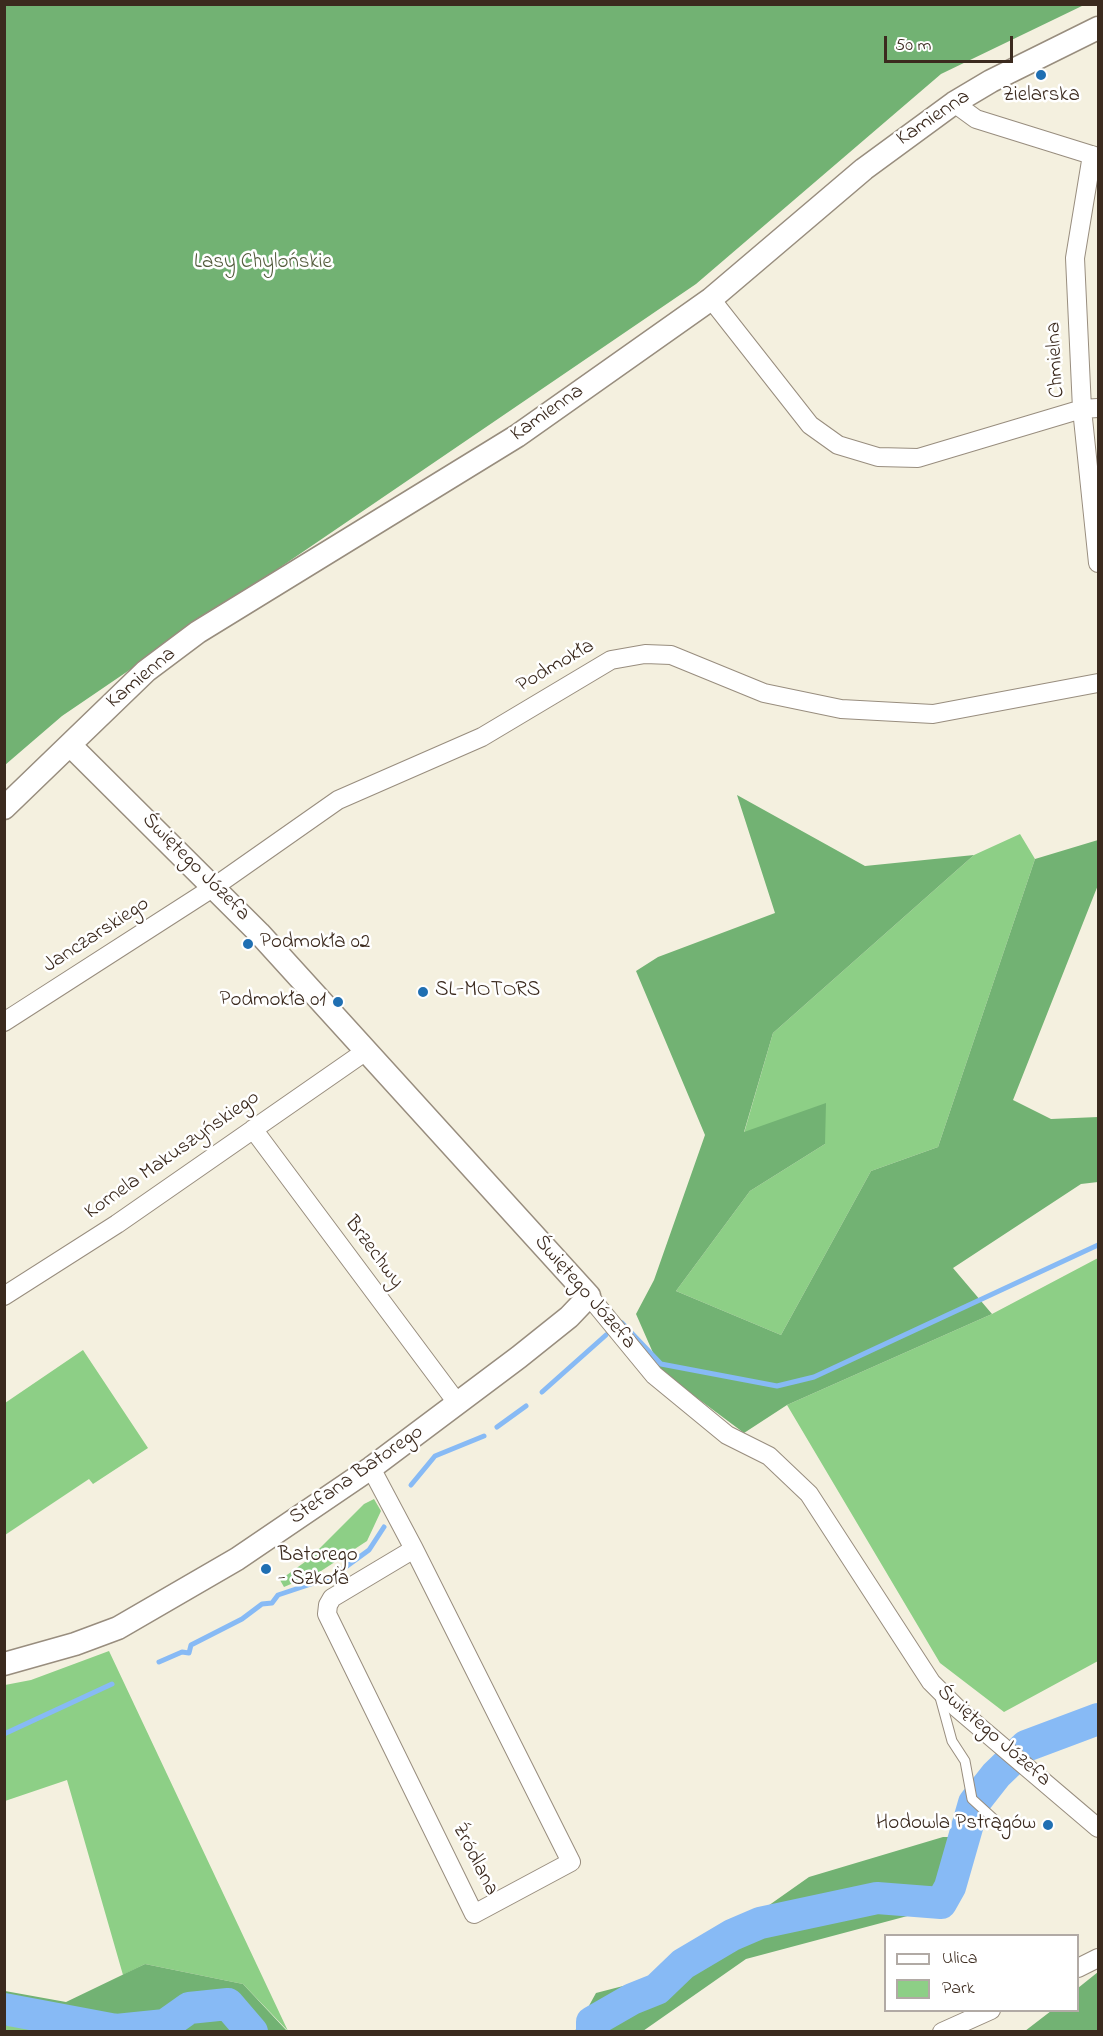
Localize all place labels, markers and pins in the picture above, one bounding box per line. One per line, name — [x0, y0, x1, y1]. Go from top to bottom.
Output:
marker: Zielarska — [1034, 68, 1048, 82]
place label: Zielarska — [1002, 84, 1080, 110]
place label: Podmokła 02 — [260, 931, 370, 957]
marker: Podmokła 02 — [241, 937, 255, 951]
place label: SL-MOTORS — [435, 979, 540, 1005]
marker: SL-MOTORS — [416, 985, 430, 999]
place label: Podmokła 01 — [219, 989, 326, 1015]
marker: Podmokła 01 — [331, 995, 345, 1009]
place label: Batorego - Szkoła — [278, 1544, 358, 1594]
marker: Batorego - Szkoła — [259, 1562, 273, 1576]
place label: Hodowla Pstrągów — [876, 1812, 1036, 1838]
marker: Hodowla Pstrągów — [1041, 1818, 1055, 1832]

